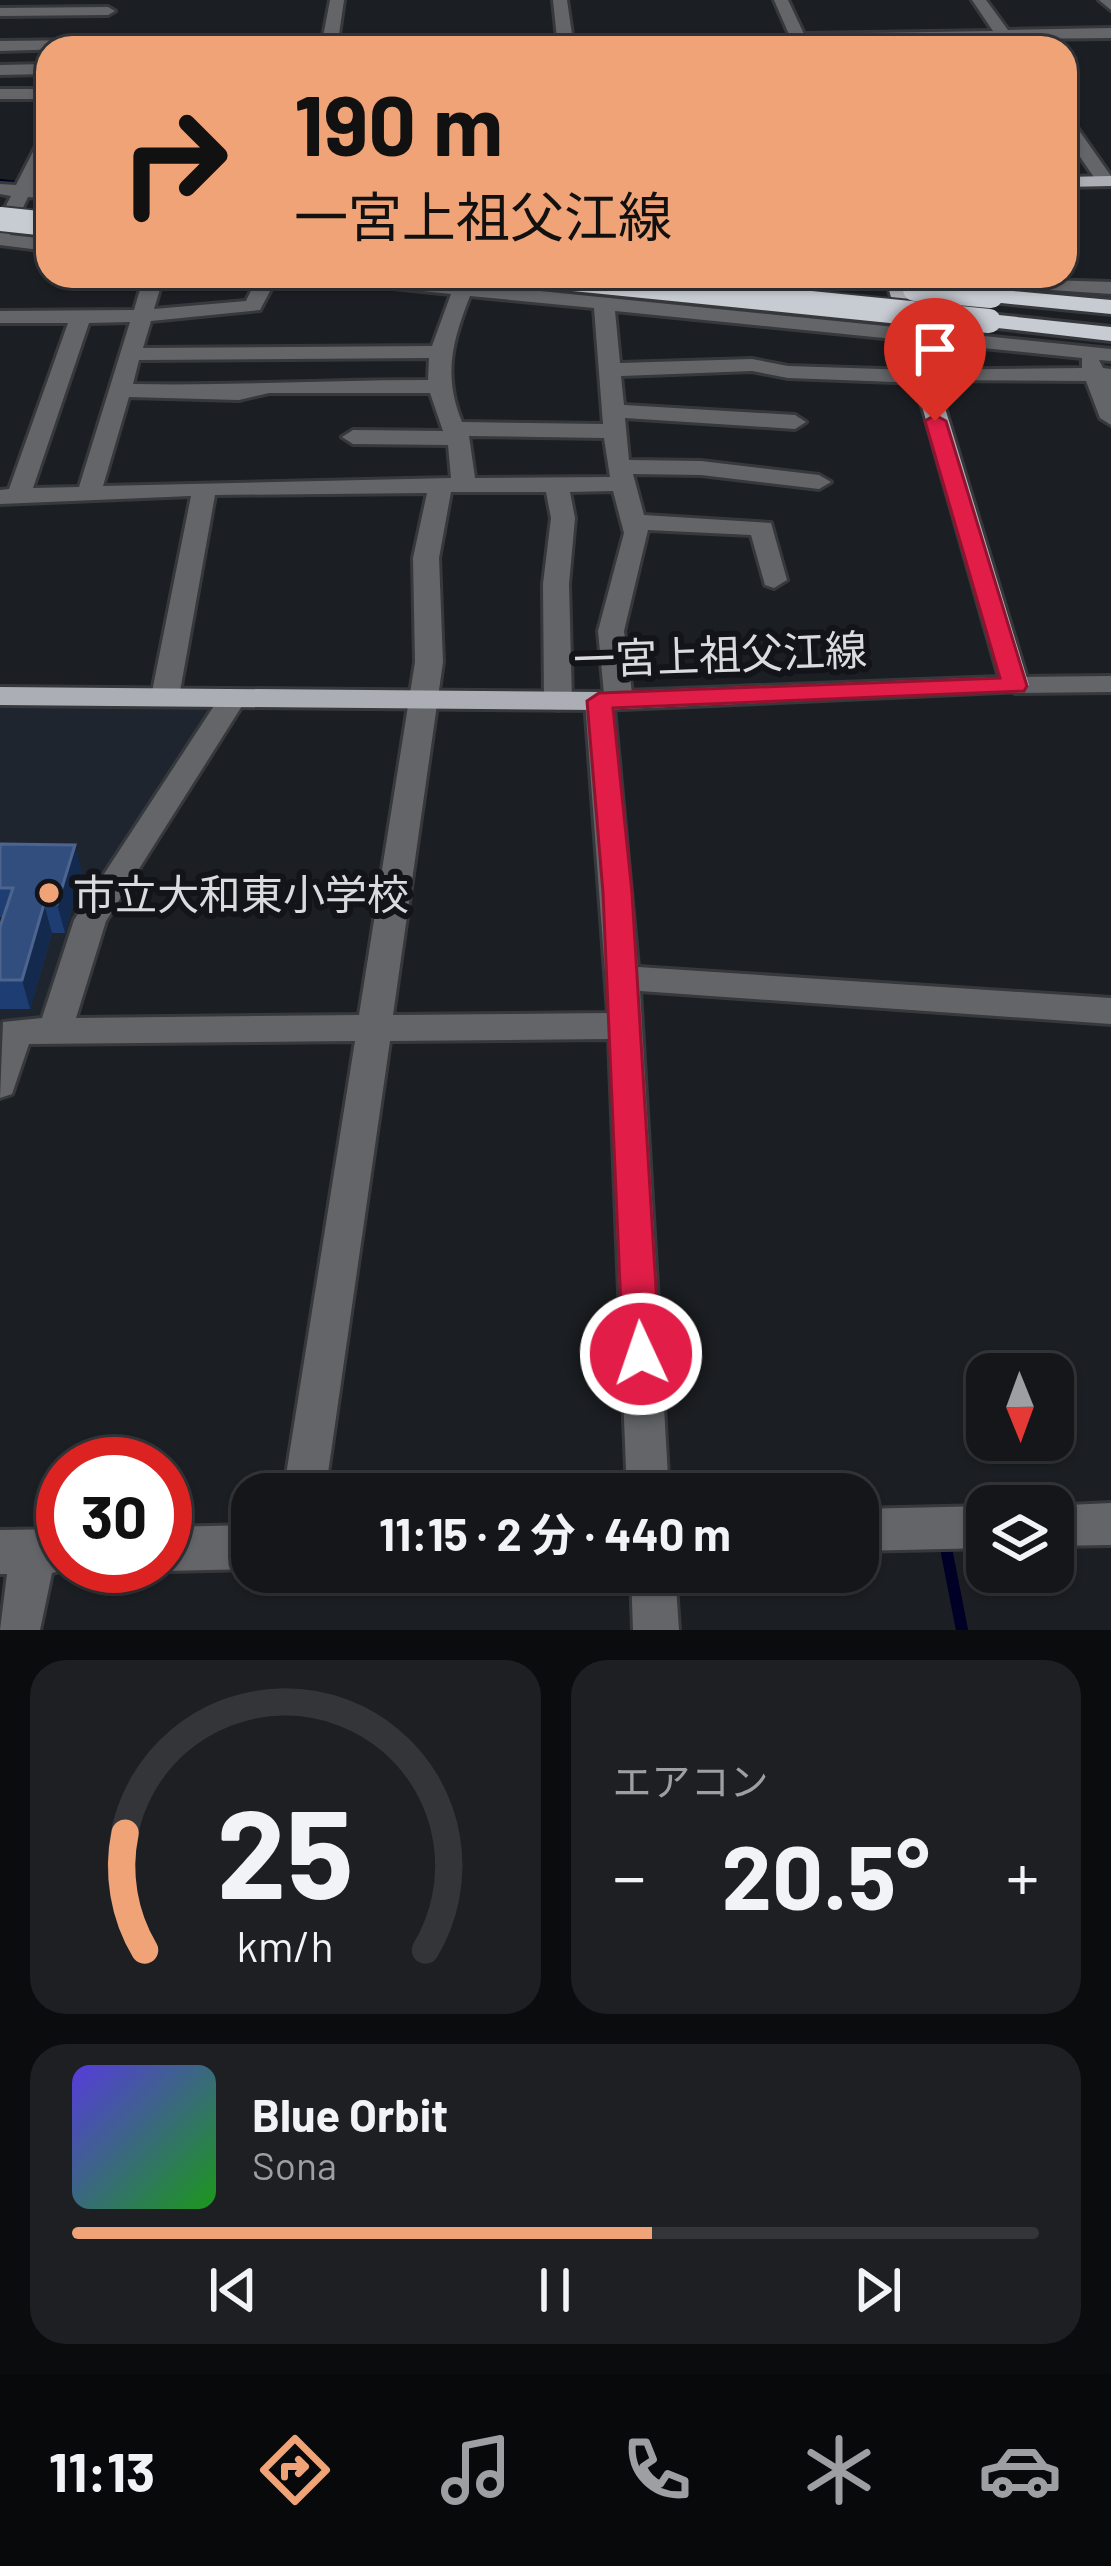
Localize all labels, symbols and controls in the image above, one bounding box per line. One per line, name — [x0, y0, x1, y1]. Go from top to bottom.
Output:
text: 190 m — [294, 72, 503, 173]
icon: right — [96, 84, 252, 240]
text: 一宮上祖父江線 — [294, 183, 672, 248]
pin — [884, 298, 986, 421]
icon: arrive — [902, 316, 968, 382]
street label: 一宮上祖父江線 — [572, 623, 868, 683]
place label: 市立大和東小学校 — [73, 868, 409, 918]
marker: 市立大和東小学校 — [36, 880, 62, 906]
position arrow — [578, 1291, 704, 1417]
north arrow — [966, 1353, 1074, 1461]
map controls — [966, 1353, 1074, 1593]
speed limit sign: 30 — [36, 1437, 192, 1593]
button: layers — [966, 1485, 1074, 1593]
text: 11:15 · 2 分 · 440 m — [379, 1506, 731, 1560]
text: エアコン — [613, 1757, 769, 1804]
text: 25 — [217, 1774, 354, 1924]
text: 20.5° — [722, 1820, 930, 1928]
text: − — [613, 1835, 646, 1914]
text: + — [1006, 1835, 1039, 1914]
text: km/h — [237, 1919, 334, 1971]
text: Blue Orbit — [252, 2087, 448, 2141]
text: Sona — [252, 2141, 337, 2188]
icon: previous — [200, 2257, 266, 2323]
icon: pause — [522, 2257, 588, 2323]
icon: next — [845, 2257, 911, 2323]
icon: directions — [253, 2428, 337, 2512]
icon: music — [434, 2428, 518, 2512]
icon: phone — [615, 2428, 699, 2512]
icon: climate — [797, 2428, 881, 2512]
icon: car — [978, 2428, 1062, 2512]
text: 11:13 — [49, 2438, 155, 2503]

